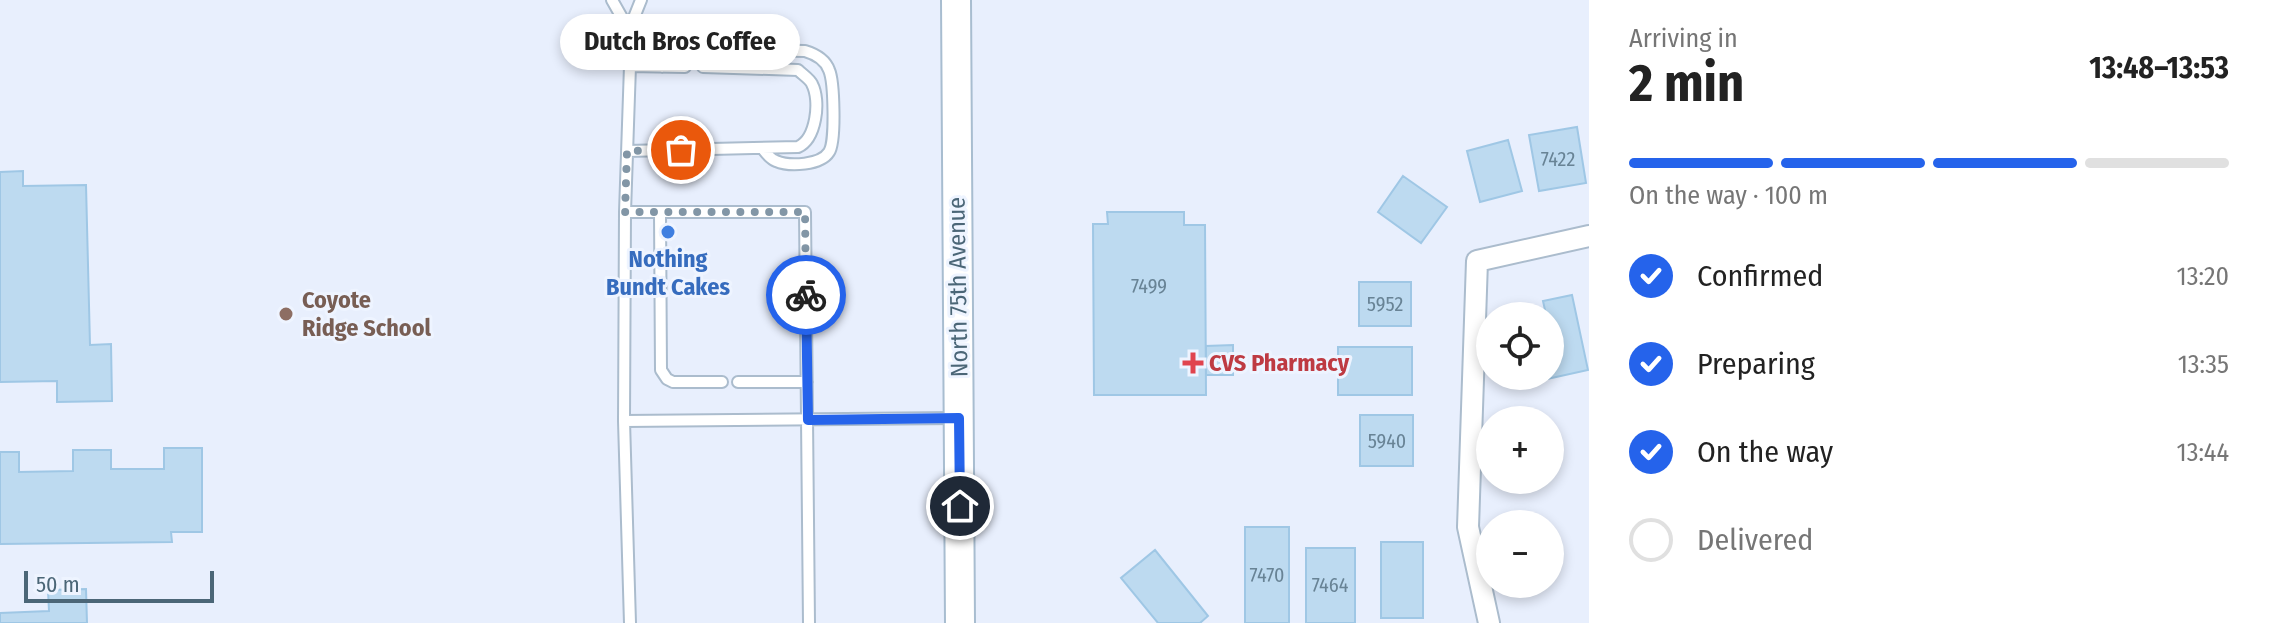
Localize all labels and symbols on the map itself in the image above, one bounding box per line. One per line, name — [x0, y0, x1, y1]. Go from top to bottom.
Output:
callout: Dutch Bros Coffee — [561, 14, 801, 70]
pin — [647, 116, 715, 184]
house number: 7422 — [1541, 147, 1575, 171]
street label: North 75th Avenue — [942, 197, 974, 377]
marker: Nothing Bundt Cakes — [659, 223, 677, 241]
place label: Nothing Bundt Cakes — [606, 245, 730, 301]
courier — [766, 255, 846, 335]
house number: 7499 — [1131, 274, 1167, 298]
place label: Coyote Ridge School — [302, 286, 431, 342]
house number: 5952 — [1367, 292, 1403, 316]
marker: Coyote Ridge School — [277, 305, 295, 323]
place label: CVS Pharmacy — [1209, 349, 1350, 377]
marker: CVS Pharmacy — [1184, 354, 1202, 372]
house number: 5940 — [1368, 429, 1406, 453]
pin — [926, 472, 994, 540]
house number: 7470 — [1249, 563, 1285, 587]
scale bar — [24, 567, 214, 603]
house number: 7464 — [1312, 573, 1349, 597]

